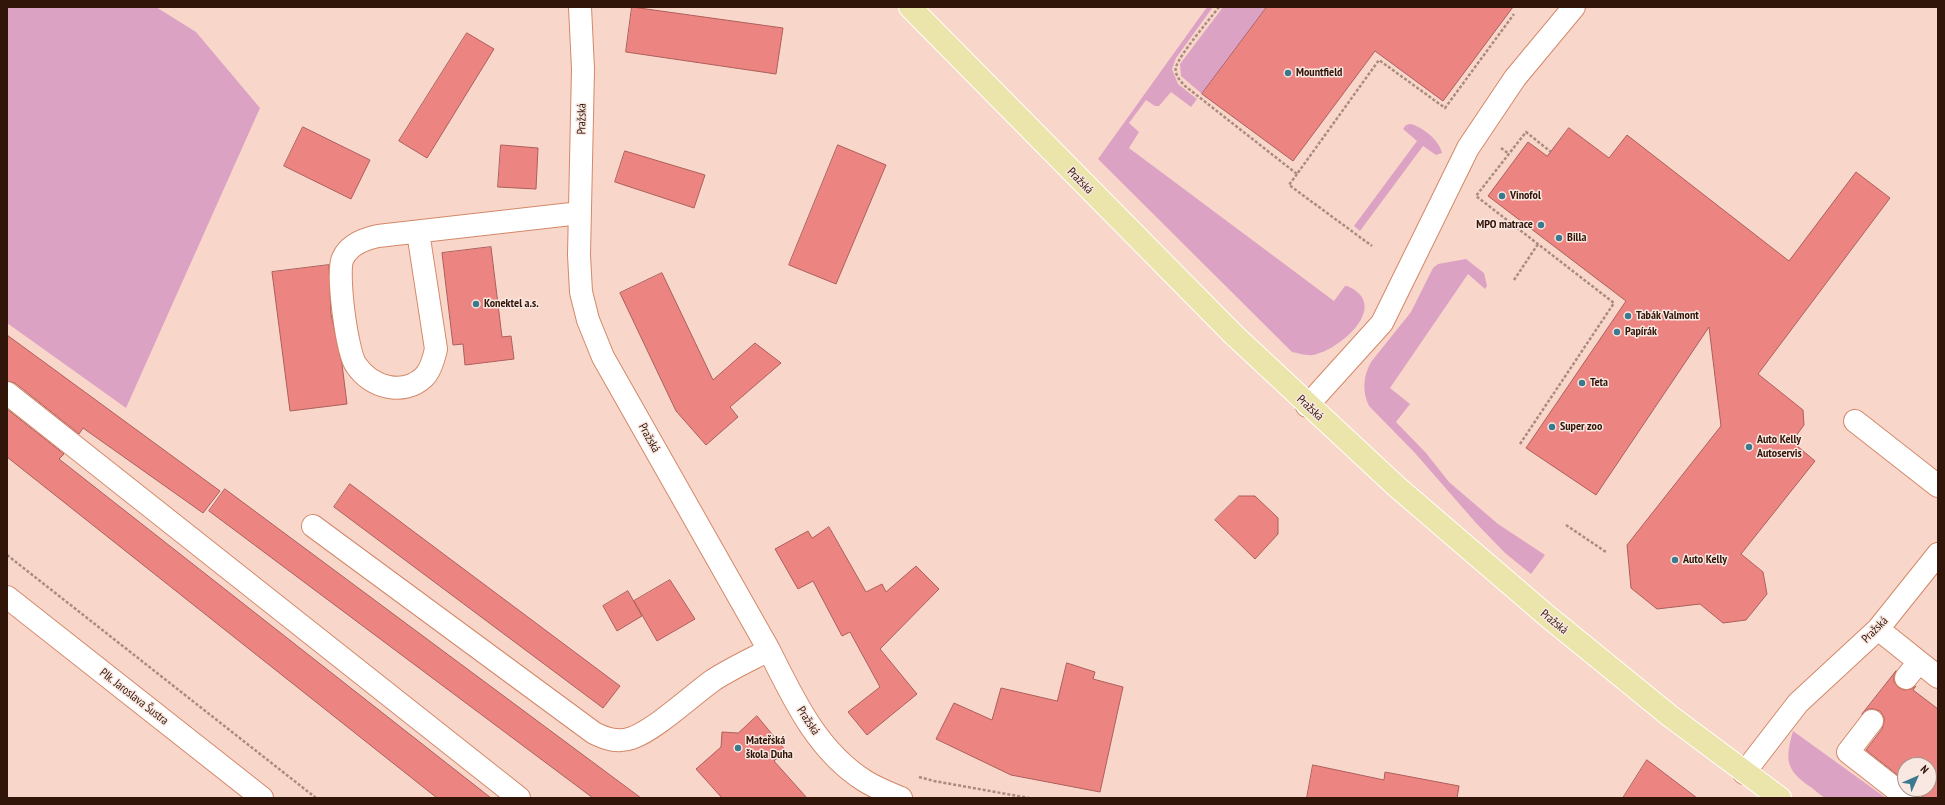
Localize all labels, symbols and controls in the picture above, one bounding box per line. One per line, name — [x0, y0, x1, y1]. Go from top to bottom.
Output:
place label: Mountfield — [1296, 66, 1342, 80]
marker: Mountfield — [1283, 68, 1293, 78]
street label: Pražská — [575, 103, 589, 135]
street label: Pražská — [1064, 165, 1096, 197]
place label: Vinofol — [1510, 189, 1541, 203]
marker: Vinofol — [1497, 191, 1507, 201]
place label: MPO matrace — [1476, 218, 1533, 232]
marker: MPO matrace — [1536, 220, 1546, 230]
place label: Billa — [1567, 231, 1586, 245]
marker: Billa — [1554, 233, 1564, 243]
place label: Konektel a.s. — [484, 297, 539, 311]
marker: Konektel a.s. — [471, 299, 481, 309]
place label: Tabák Valmont — [1636, 309, 1699, 323]
marker: Tabák Valmont — [1623, 311, 1633, 321]
place label: Papírák — [1625, 325, 1657, 339]
marker: Papírák — [1612, 327, 1622, 337]
place label: Teta — [1590, 376, 1608, 390]
marker: Teta — [1577, 378, 1587, 388]
street label: Pražská — [1294, 392, 1326, 424]
place label: Super zoo — [1560, 420, 1602, 434]
street label: Pražská — [635, 421, 663, 455]
marker: Super zoo — [1547, 422, 1557, 432]
place label: Auto Kelly Autoservis — [1757, 433, 1802, 461]
marker: Auto Kelly Autoservis — [1744, 442, 1754, 452]
place label: Auto Kelly — [1683, 553, 1727, 567]
marker: Auto Kelly — [1670, 555, 1680, 565]
street label: Pražská — [1537, 607, 1571, 637]
street label: Pražská — [1859, 614, 1891, 646]
street label: Plk. Jaroslava Šustra — [97, 666, 171, 728]
street label: Pražská — [794, 704, 822, 738]
place label: Mateřská škola Duha — [746, 734, 793, 762]
marker: Mateřská škola Duha — [733, 743, 743, 753]
north arrow — [1897, 757, 1937, 797]
text: N — [1918, 762, 1932, 776]

